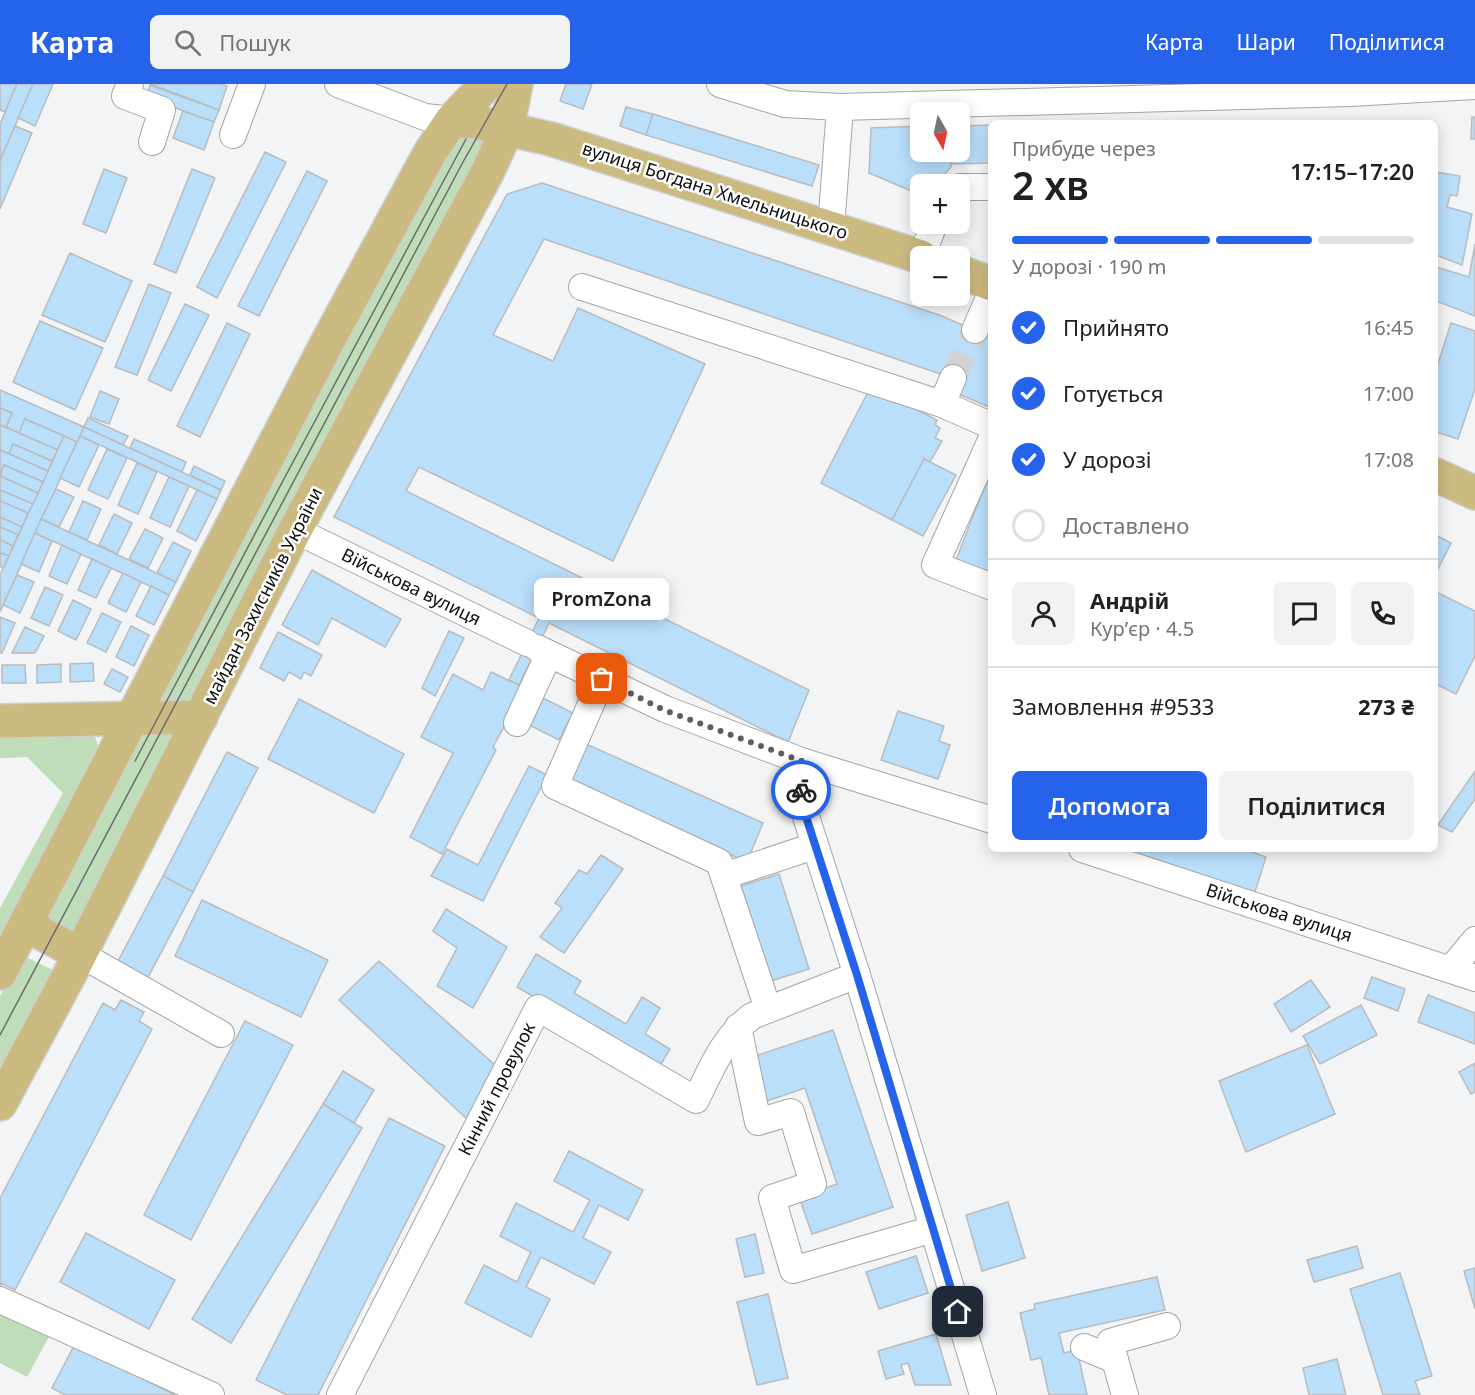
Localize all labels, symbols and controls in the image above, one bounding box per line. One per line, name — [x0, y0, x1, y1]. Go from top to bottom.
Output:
search box — [150, 15, 570, 69]
text: Карта — [30, 23, 114, 61]
icon: search — [171, 26, 204, 59]
text: Пошук — [219, 27, 291, 57]
text: Карта — [1145, 28, 1204, 56]
text: Шари — [1237, 28, 1296, 56]
text: Поділитися — [1329, 28, 1445, 56]
north arrow — [910, 102, 970, 162]
map controls — [910, 102, 970, 306]
text: Прибуде через — [1012, 135, 1156, 162]
street label: вулиця Богдана Хмельницького — [580, 136, 851, 244]
text: 17:15–17:20 — [1290, 156, 1414, 186]
text: 2 хв — [1012, 158, 1089, 211]
button: + — [910, 174, 970, 234]
button: − — [910, 246, 970, 306]
text: У дорозі · 190 m — [1012, 253, 1166, 280]
icon: check — [1012, 311, 1045, 344]
text: Прийнято — [1063, 312, 1169, 342]
text: 16:45 — [1363, 314, 1414, 341]
icon: check — [1012, 377, 1045, 410]
text: Готується — [1063, 378, 1163, 408]
text: 17:00 — [1363, 380, 1414, 407]
icon: check — [1012, 443, 1045, 476]
text: У дорозі — [1063, 444, 1152, 474]
text: 17:08 — [1363, 446, 1414, 473]
street label: майдан Захисників України — [197, 483, 327, 708]
text: Доставлено — [1063, 510, 1189, 540]
street label: Військова вулиця — [338, 542, 485, 630]
callout: PromZona — [534, 577, 670, 619]
button: person — [1012, 582, 1075, 645]
button: chat — [1273, 582, 1336, 645]
button: phone — [1351, 582, 1414, 645]
text: PromZona — [551, 585, 652, 612]
text: Андрій — [1090, 585, 1169, 615]
text: Кур’єр · 4.5 — [1090, 615, 1194, 642]
pin — [576, 653, 627, 704]
icon: bag — [585, 662, 618, 695]
text: Замовлення #9533 — [1012, 691, 1214, 721]
text: 273 ₴ — [1358, 691, 1414, 721]
courier — [771, 760, 831, 820]
button: Допомога — [1012, 771, 1207, 840]
button: Поділитися — [1219, 771, 1414, 840]
icon: bike — [785, 774, 818, 807]
street label: Військова вулиця — [1203, 877, 1355, 947]
street label: Кінний провулок — [452, 1017, 540, 1159]
pin — [932, 1286, 983, 1337]
icon: home — [941, 1295, 974, 1328]

